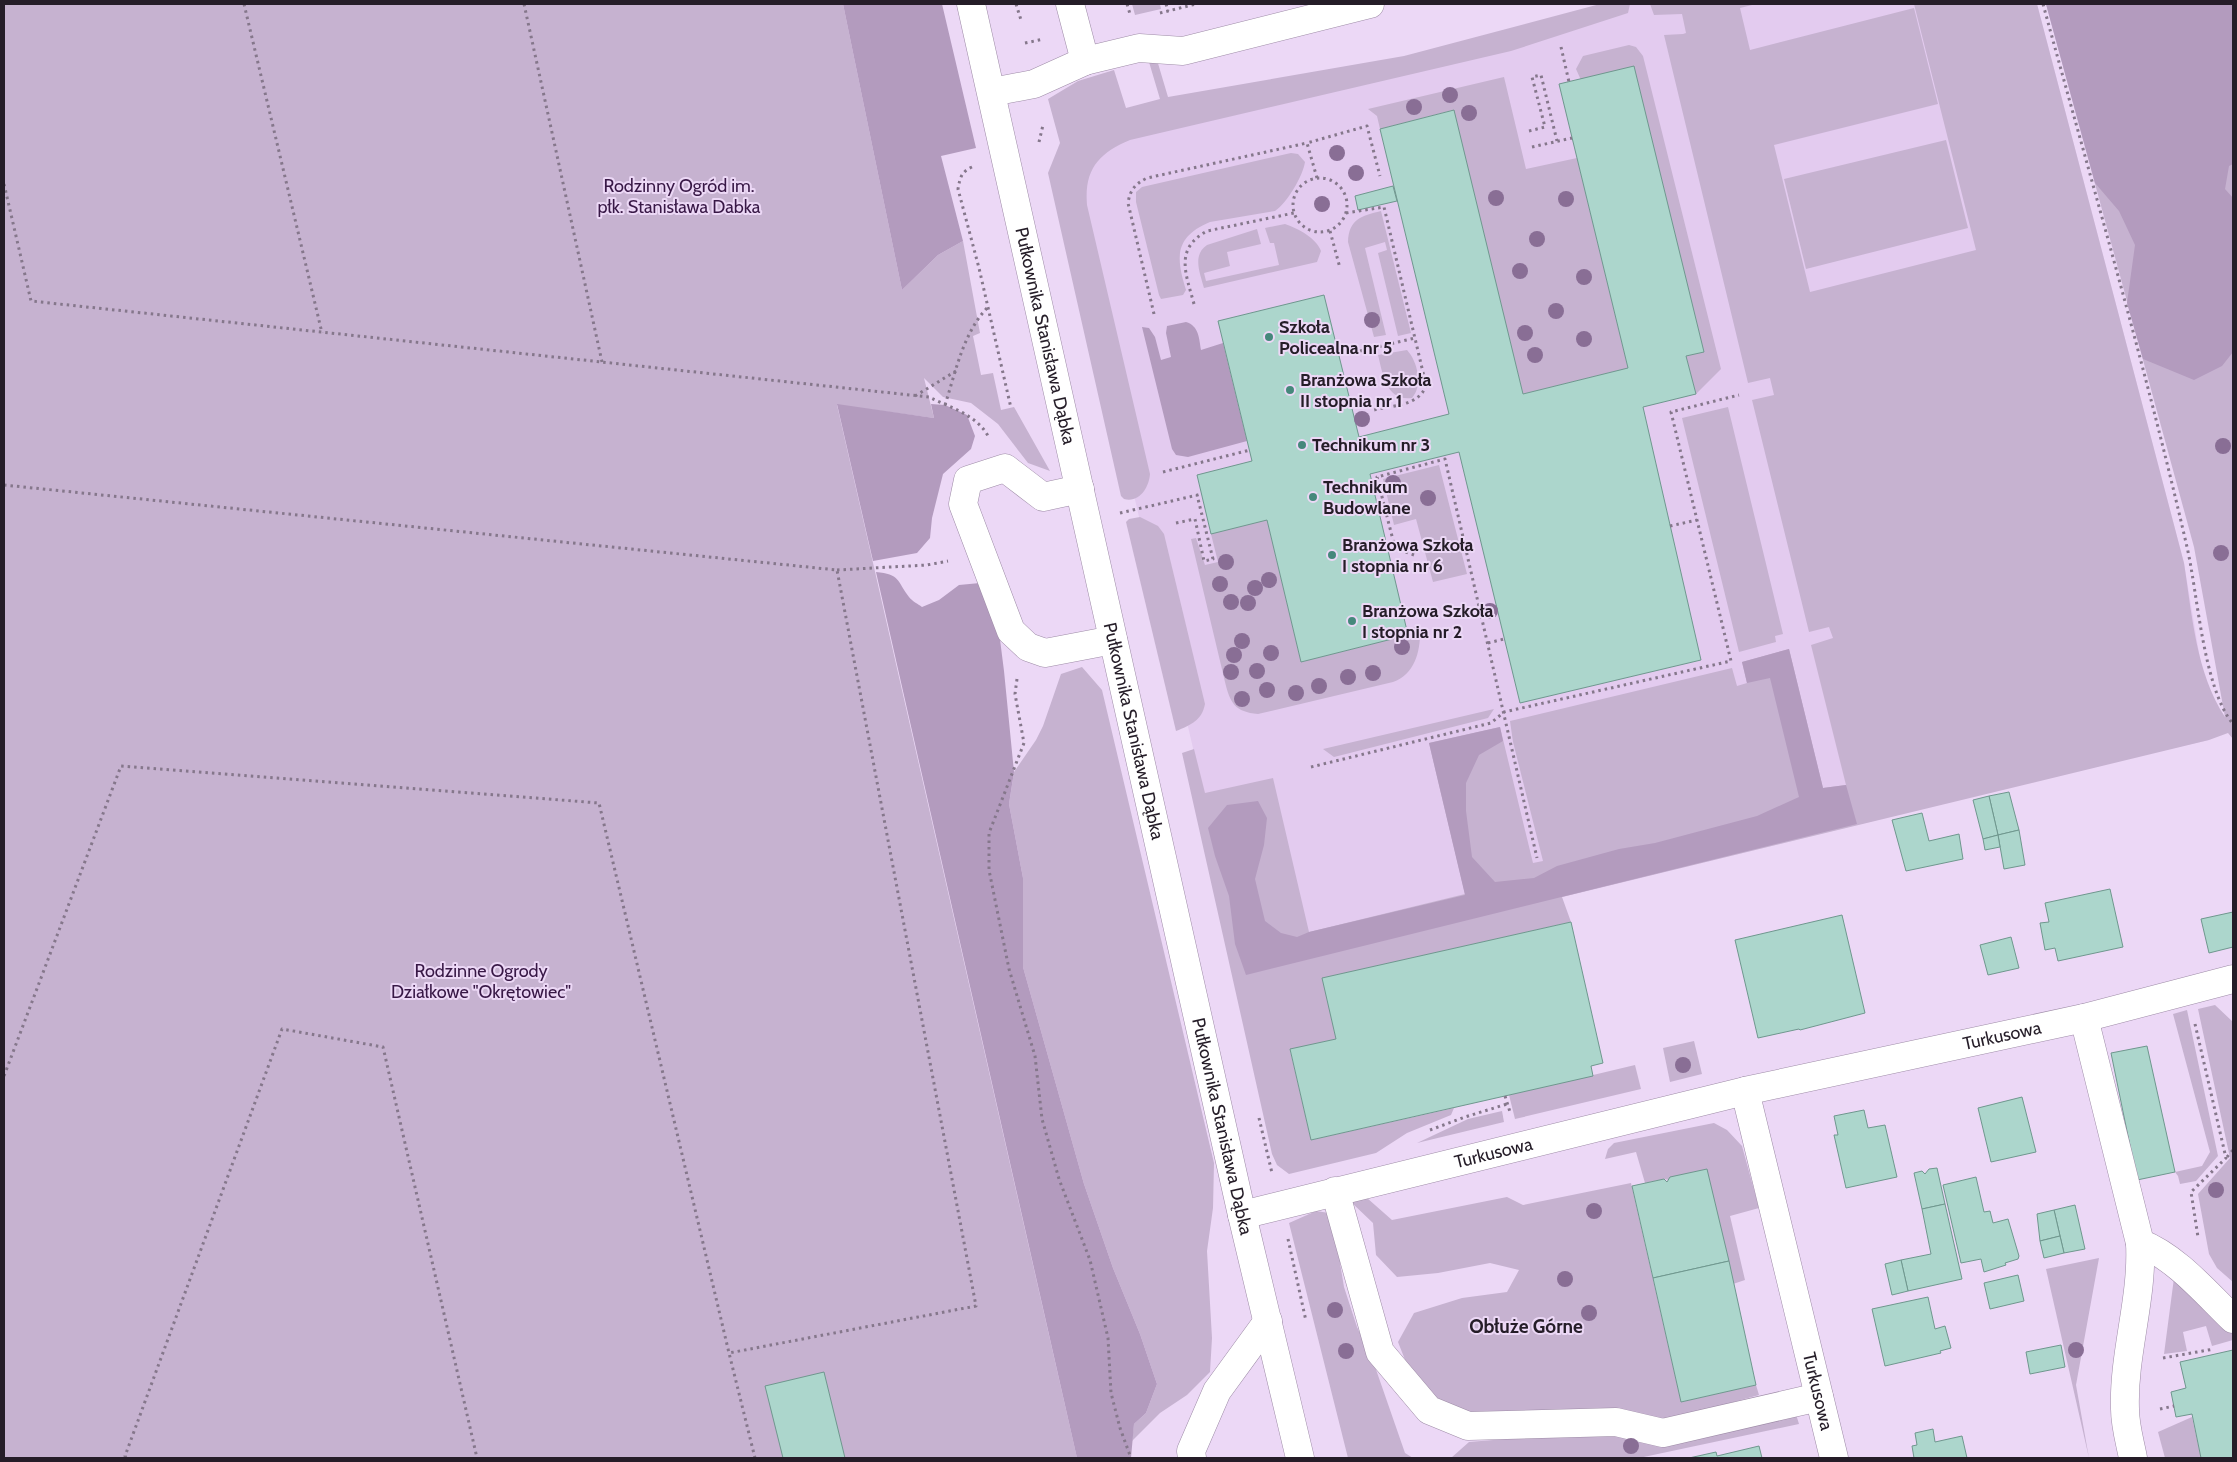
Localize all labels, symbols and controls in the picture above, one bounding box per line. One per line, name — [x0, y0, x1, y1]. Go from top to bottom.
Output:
park label: Rodzinny Ogród im. płk. Stanisława Dabka — [598, 175, 761, 218]
street label: Pułkownika Stanisława Dąbka — [1010, 225, 1080, 447]
place label: Szkoła Policealna nr 5 — [1279, 316, 1392, 359]
marker: Szkoła Policealna nr 5 — [1263, 331, 1275, 343]
place label: Branżowa Szkoła II stopnia nr 1 — [1300, 369, 1432, 412]
marker: Branżowa Szkoła II stopnia nr 1 — [1284, 384, 1296, 396]
place label: Technikum nr 3 — [1312, 434, 1430, 456]
marker: Technikum nr 3 — [1296, 439, 1308, 451]
place label: Technikum Budowlane — [1323, 476, 1411, 519]
marker: Technikum Budowlane — [1307, 491, 1319, 503]
place label: Branżowa Szkoła I stopnia nr 6 — [1342, 534, 1474, 577]
marker: Branżowa Szkoła I stopnia nr 6 — [1326, 549, 1338, 561]
place label: Branżowa Szkoła I stopnia nr 2 — [1362, 600, 1494, 643]
marker: Branżowa Szkoła I stopnia nr 2 — [1346, 615, 1358, 627]
street label: Pułkownika Stanisława Dąbka — [1099, 620, 1169, 842]
park label: Rodzinne Ogrody Działkowe "Okrętowiec" — [391, 960, 571, 1003]
street label: Pułkownika Stanisława Dąbka — [1187, 1016, 1257, 1237]
street label: Turkusowa — [1961, 1016, 2044, 1055]
street label: Turkusowa — [1452, 1133, 1535, 1173]
district label: Obłuże Górne — [1469, 1315, 1583, 1338]
street label: Turkusowa — [1798, 1350, 1838, 1433]

